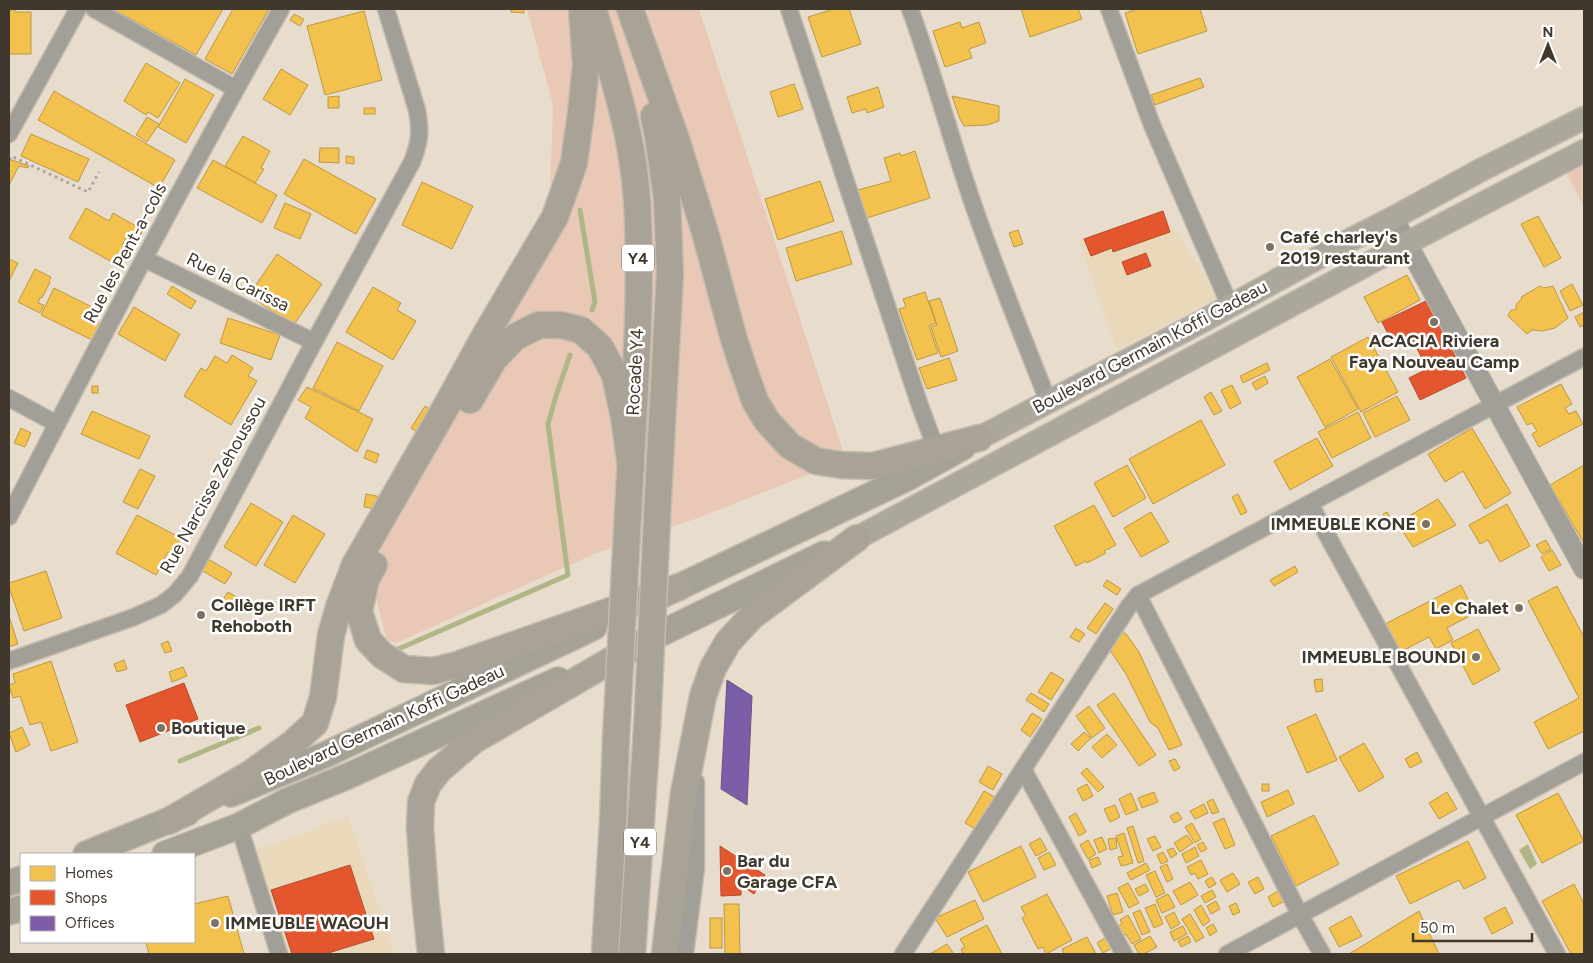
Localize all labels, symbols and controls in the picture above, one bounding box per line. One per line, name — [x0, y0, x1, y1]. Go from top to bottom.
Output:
north arrow — [1523, 20, 1573, 70]
text: N — [1543, 24, 1553, 41]
street label: Rue les Pent-a-cols — [79, 179, 171, 327]
place label: Café charley's 2019 restaurant — [1280, 226, 1410, 269]
marker: Café charley's 2019 restaurant — [1264, 241, 1276, 253]
road number: Y4 — [622, 244, 654, 272]
street label: Rue la Carissa — [183, 248, 293, 316]
street label: Boulevard Germain Koffi Gadeau — [1029, 276, 1271, 418]
marker: ACACIA Riviera Faya Nouveau Camp — [1428, 316, 1440, 328]
street label: Rocade Y4 — [622, 328, 648, 416]
place label: ACACIA Riviera Faya Nouveau Camp — [1349, 330, 1520, 373]
street label: Rue Narcisse Zehoussou — [155, 393, 271, 577]
place label: IMMEUBLE KONE — [1270, 513, 1416, 535]
marker: IMMEUBLE KONE — [1420, 518, 1432, 530]
place label: Collège IRFT Rehoboth — [211, 594, 316, 637]
place label: Le Chalet — [1431, 597, 1509, 619]
marker: Le Chalet — [1513, 602, 1525, 614]
marker: Collège IRFT Rehoboth — [195, 609, 207, 621]
place label: IMMEUBLE BOUNDI — [1302, 646, 1466, 668]
marker: IMMEUBLE BOUNDI — [1470, 651, 1482, 663]
street label: Boulevard Germain Koffi Gadeau — [260, 659, 508, 791]
place label: Boutique — [171, 717, 246, 739]
marker: Boutique — [155, 722, 167, 734]
road number: Y4 — [624, 829, 656, 856]
place label: Bar du Garage CFA — [737, 850, 837, 893]
legend — [20, 853, 195, 943]
text: Homes — [65, 864, 113, 882]
marker: Bar du Garage CFA — [721, 865, 733, 877]
text: Shops — [65, 889, 107, 907]
scale bar — [1413, 910, 1532, 942]
place label: IMMEUBLE WAOUH — [225, 912, 389, 934]
text: Offices — [65, 914, 115, 932]
marker: IMMEUBLE WAOUH — [209, 917, 221, 929]
text: 50 m — [1420, 919, 1455, 937]

